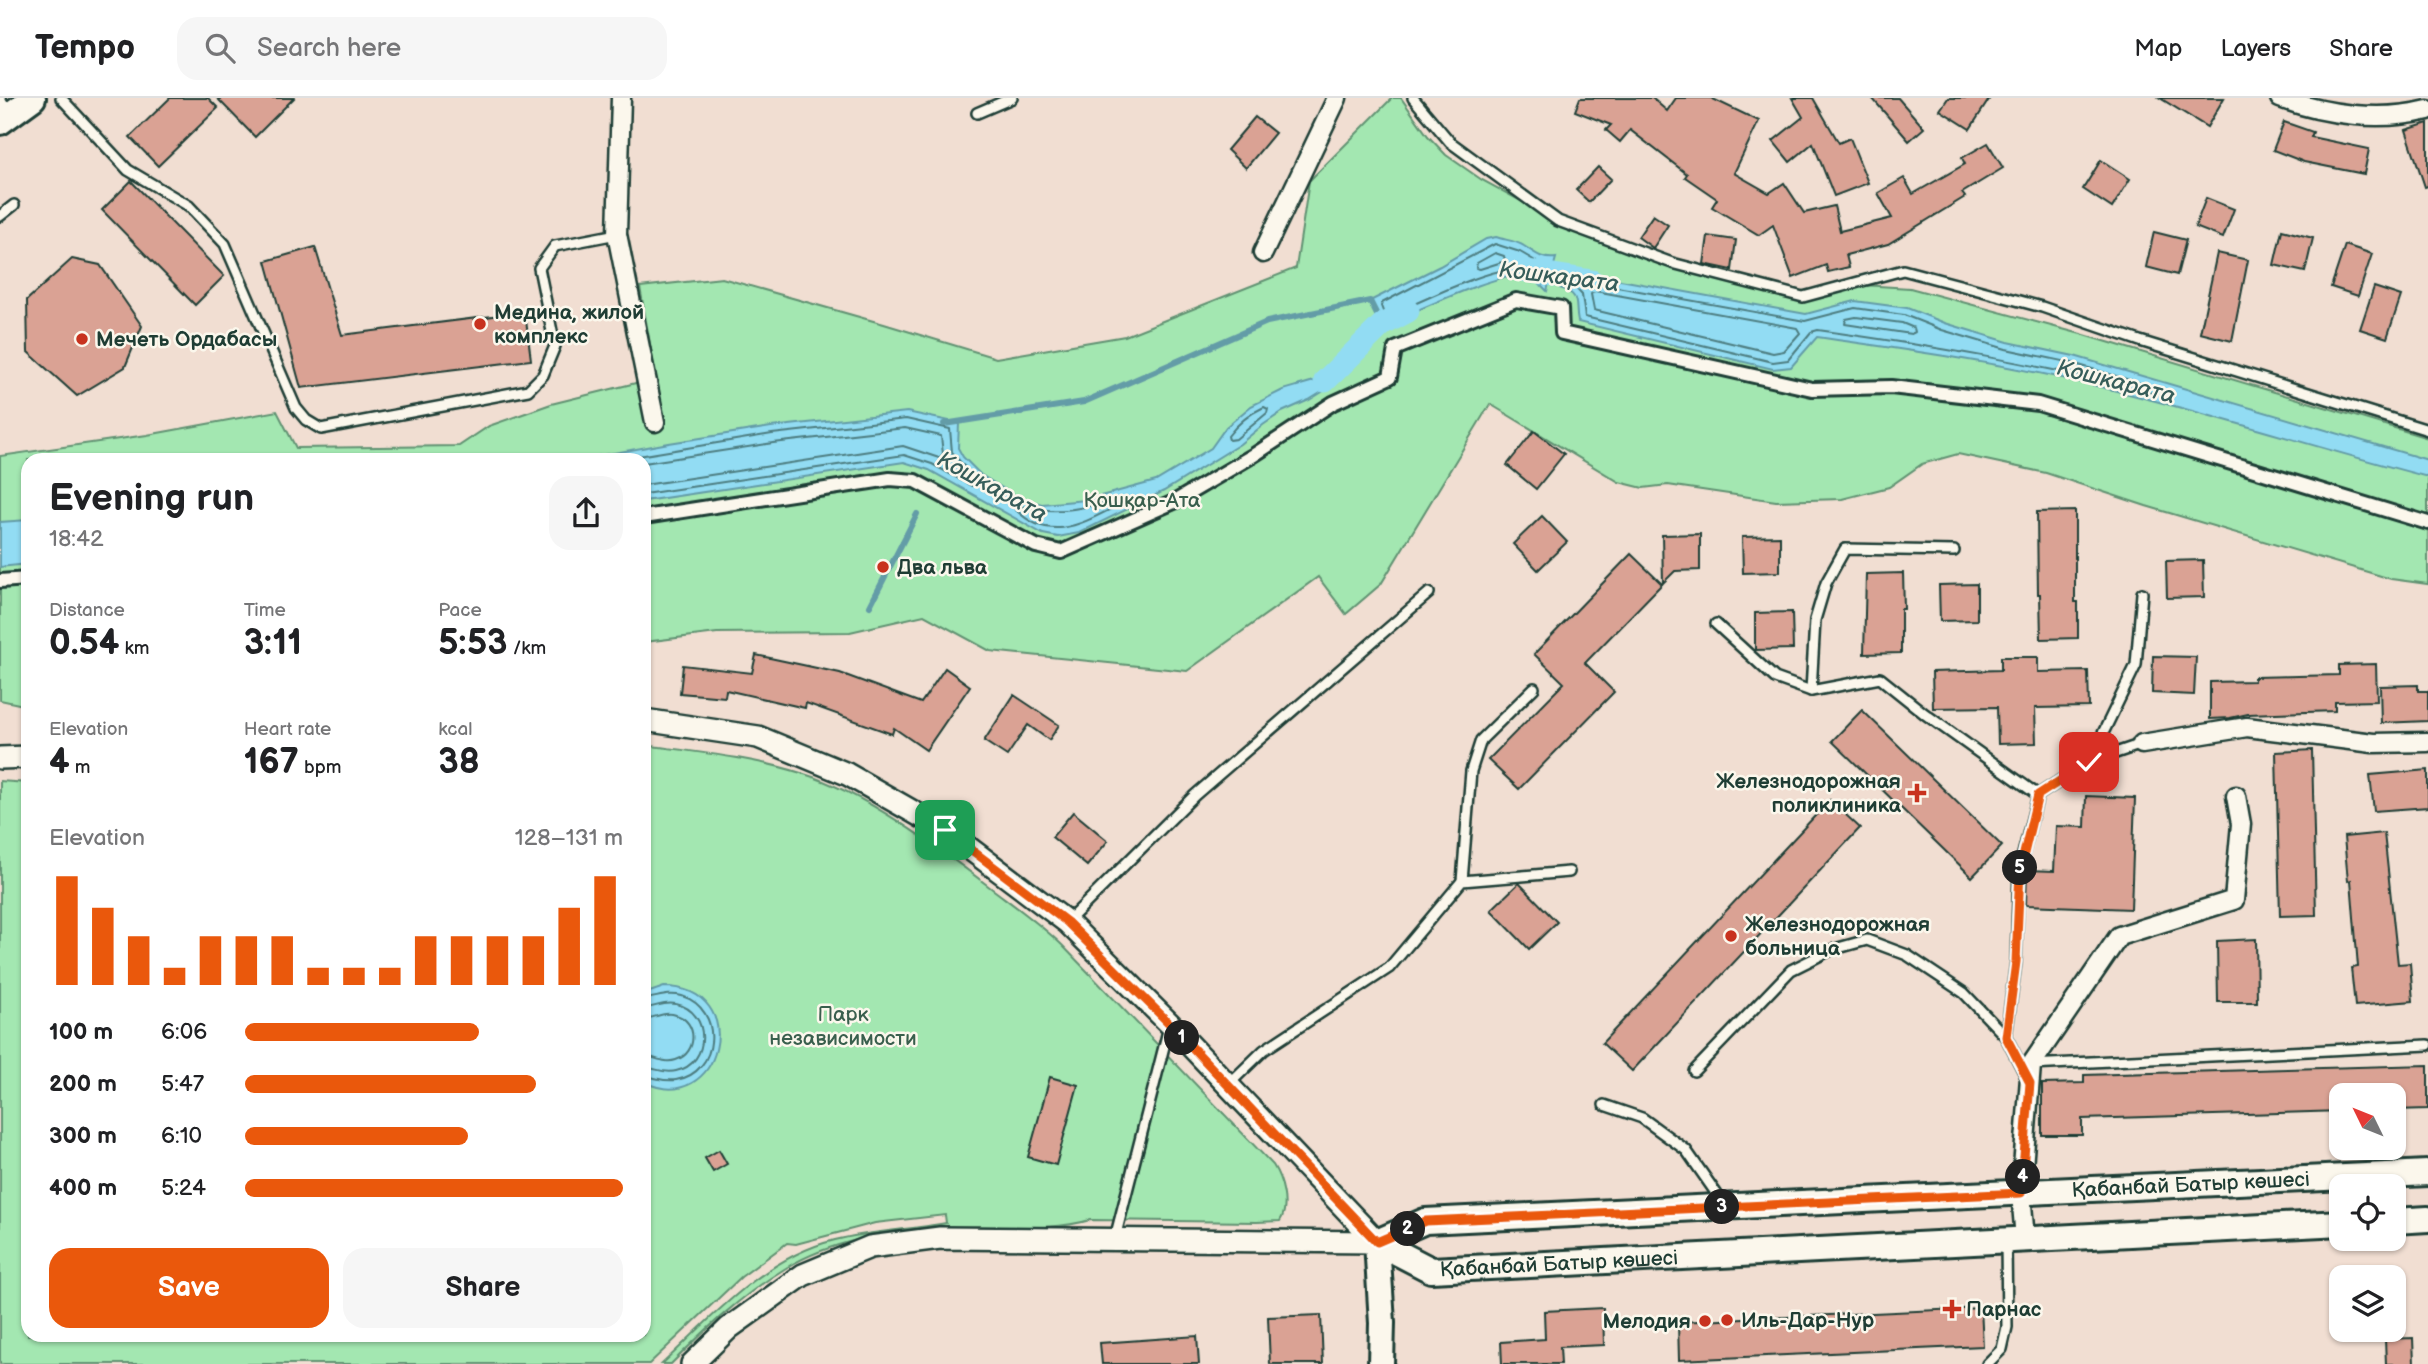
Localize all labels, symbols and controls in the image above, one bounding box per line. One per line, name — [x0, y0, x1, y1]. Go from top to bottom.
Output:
search box — [177, 17, 667, 80]
text: Tempo — [35, 28, 135, 68]
icon: search — [201, 29, 239, 67]
text: Search here — [257, 33, 401, 64]
text: Map — [2134, 34, 2182, 63]
text: Layers — [2220, 34, 2291, 63]
text: Share — [2329, 34, 2393, 63]
water label: Кошкарата — [1497, 256, 1621, 298]
place label: Медина, жилой комплекс — [494, 300, 644, 349]
marker: Медина, жилой комплекс — [472, 316, 488, 332]
place label: Мечеть Ордабасы — [96, 327, 277, 352]
marker: Мечеть Ордабасы — [74, 331, 90, 347]
water label: Кошкарата — [2054, 354, 2178, 410]
water label: Кошкарата — [932, 445, 1052, 529]
text: Evening run — [49, 476, 254, 521]
button: share — [549, 476, 623, 550]
park label: Қошқар-Ата — [1083, 488, 1201, 513]
text: 18:42 — [49, 525, 104, 553]
place label: Два льва — [897, 555, 988, 580]
marker: Два льва — [875, 559, 891, 575]
text: Distance — [49, 599, 125, 622]
text: Time — [244, 599, 286, 622]
text: Pace — [438, 599, 482, 622]
text: 0.54 — [49, 622, 119, 665]
text: 3:11 — [244, 622, 302, 665]
text: 5:53 — [438, 622, 508, 665]
text: km — [119, 637, 149, 660]
text: /km — [508, 637, 546, 660]
text: Elevation — [49, 718, 128, 741]
text: Heart rate — [244, 718, 331, 741]
text: kcal — [438, 718, 472, 741]
pin — [2059, 732, 2119, 792]
text: 4 — [49, 741, 70, 784]
text: 167 — [244, 741, 299, 784]
text: 38 — [438, 741, 480, 784]
icon: check — [2070, 743, 2108, 781]
text: m — [70, 756, 90, 779]
text: bpm — [299, 756, 341, 779]
place label: Железнодорожная поликлиника — [1716, 769, 1902, 818]
marker: Железнодорожная поликлиника — [1907, 783, 1927, 803]
pin — [915, 800, 975, 860]
icon: arrive — [926, 811, 964, 849]
text: Elevation — [49, 824, 145, 852]
text: 128–131 m — [515, 824, 623, 852]
pin: 5 — [2002, 850, 2038, 886]
text: 5 — [2014, 856, 2025, 879]
place label: Железнодорожная больница — [1745, 912, 1930, 961]
marker: Железнодорожная больница — [1723, 928, 1739, 944]
park label: Парк независимости — [769, 1002, 917, 1051]
text: 100 m — [49, 1018, 113, 1046]
text: 6:06 — [161, 1018, 207, 1046]
pin: 1 — [1164, 1020, 1200, 1056]
text: 1 — [1178, 1026, 1186, 1049]
text: 200 m — [49, 1070, 117, 1098]
text: 5:47 — [161, 1070, 204, 1098]
north arrow — [2329, 1083, 2406, 1160]
map controls — [2329, 1083, 2406, 1342]
text: 300 m — [49, 1122, 117, 1150]
text: 6:10 — [161, 1122, 202, 1150]
pin: 4 — [2006, 1160, 2040, 1194]
text: 4 — [2017, 1165, 2028, 1188]
street label: Қабанбай Батыр көшесі — [2071, 1166, 2310, 1203]
text: 400 m — [49, 1174, 117, 1202]
text: 5:24 — [161, 1174, 206, 1202]
button: locate — [2329, 1174, 2406, 1251]
pin: 3 — [1704, 1190, 1740, 1224]
text: 3 — [1716, 1195, 1727, 1218]
pin: 2 — [1390, 1212, 1426, 1246]
text: 2 — [1402, 1217, 1413, 1240]
street label: Қабанбай Батыр көшесі — [1439, 1245, 1679, 1282]
button: Save — [49, 1248, 329, 1328]
button: Share — [343, 1248, 623, 1328]
button: layers — [2329, 1265, 2406, 1342]
place label: Парнас — [1966, 1297, 2042, 1322]
marker: Парнас — [1944, 1301, 1960, 1317]
place label: Иль-Дар-Нур — [1741, 1308, 1875, 1333]
place label: Мелодия — [1603, 1309, 1691, 1334]
marker: Иль-Дар-Нур — [1719, 1312, 1735, 1328]
marker: Мелодия — [1697, 1313, 1713, 1329]

